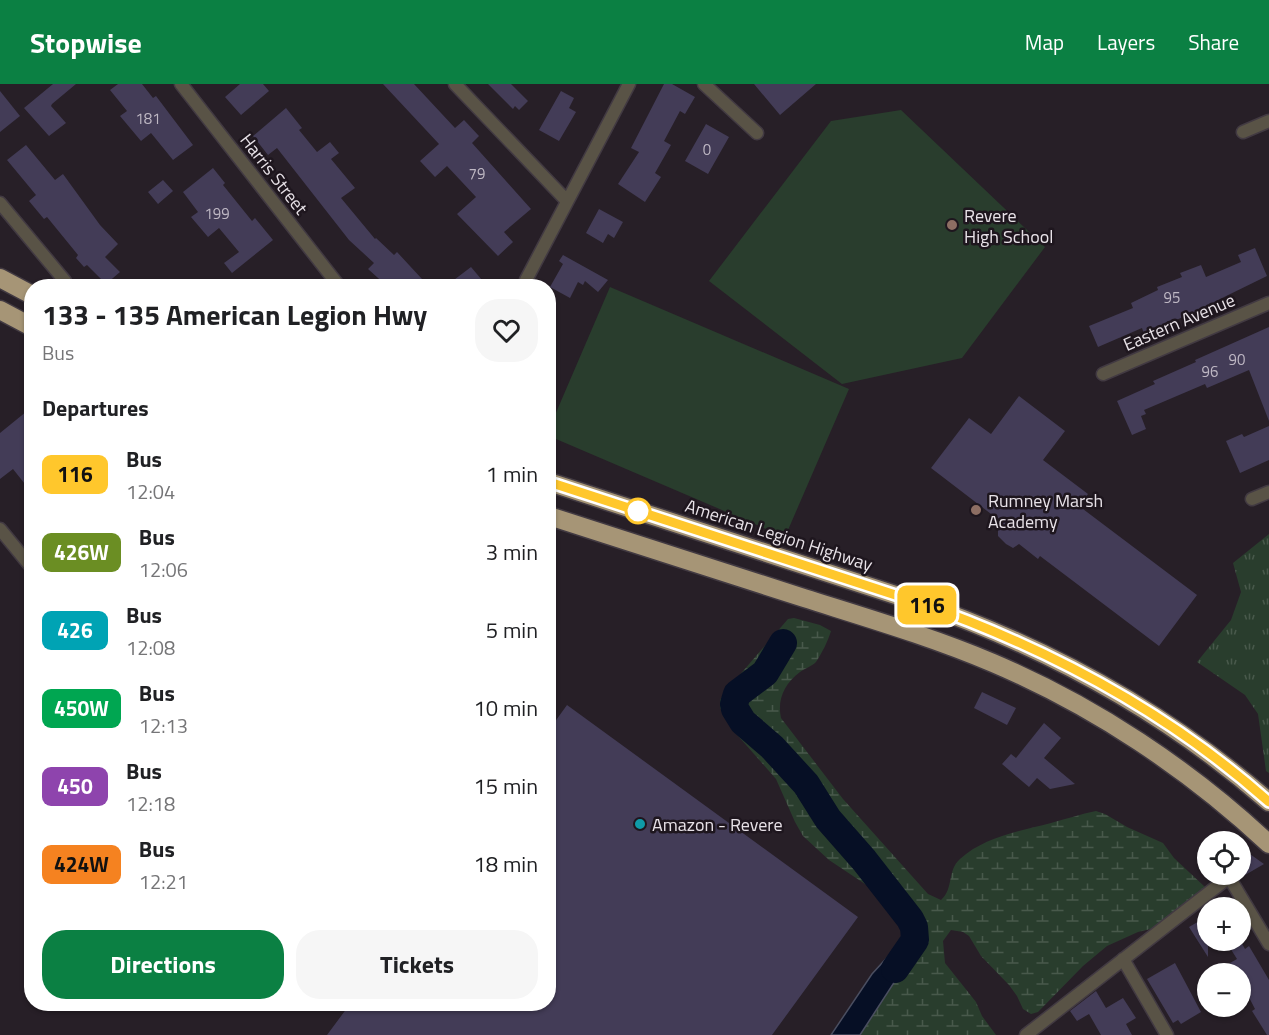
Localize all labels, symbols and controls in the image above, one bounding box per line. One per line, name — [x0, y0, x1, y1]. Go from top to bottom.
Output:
text: Stopwise — [30, 21, 142, 64]
text: Map — [1025, 26, 1064, 58]
text: Layers — [1097, 26, 1155, 58]
text: Share — [1188, 26, 1239, 58]
house number: 181 — [135, 107, 161, 130]
street label: Harris Street — [234, 128, 315, 221]
house number: 0 — [703, 138, 711, 161]
house number: 79 — [469, 162, 485, 185]
house number: 199 — [204, 202, 230, 225]
place label: Revere High School — [964, 202, 1053, 250]
marker: Revere High School — [945, 218, 959, 232]
street label: Eastern Avenue — [1119, 286, 1239, 358]
house number: 95 — [1164, 286, 1180, 309]
text: 133 - 135 American Legion Hwy — [42, 293, 427, 336]
button: heart — [475, 299, 538, 362]
text: Bus — [42, 337, 74, 368]
house number: 90 — [1229, 348, 1245, 371]
house number: 96 — [1202, 360, 1218, 383]
text: Departures — [42, 391, 149, 425]
text: Bus — [126, 442, 162, 476]
text: 1 min — [486, 457, 538, 491]
text: 116 — [57, 458, 93, 490]
text: 12:04 — [126, 476, 175, 507]
place label: Rumney Marsh Academy — [988, 487, 1103, 535]
street label: American Legion Highway — [682, 492, 876, 578]
unlabelled marker — [625, 498, 651, 524]
marker: Rumney Marsh Academy — [969, 503, 983, 517]
text: Bus — [139, 520, 175, 554]
text: 3 min — [486, 535, 538, 569]
text: 426W — [54, 536, 109, 568]
text: 12:06 — [139, 554, 188, 585]
line badge: 116 — [892, 586, 962, 624]
text: 116 — [909, 589, 945, 621]
text: Bus — [126, 598, 162, 632]
text: 5 min — [486, 613, 538, 647]
text: 426 — [57, 614, 93, 646]
text: 12:08 — [126, 632, 175, 663]
text: Bus — [139, 676, 175, 710]
text: 10 min — [473, 691, 538, 725]
text: 450W — [54, 692, 109, 724]
text: 12:13 — [139, 710, 188, 741]
text: Bus — [126, 754, 162, 788]
text: 15 min — [473, 769, 538, 803]
text: 450 — [57, 770, 93, 802]
text: 12:18 — [126, 788, 175, 819]
place label: Amazon - Revere — [652, 811, 783, 838]
marker: Amazon - Revere — [633, 817, 647, 831]
map controls — [1197, 831, 1251, 1017]
button: locate — [1197, 831, 1251, 885]
text: Bus — [139, 832, 175, 866]
text: 18 min — [473, 847, 538, 881]
text: 424W — [54, 848, 109, 880]
text: 12:21 — [139, 866, 188, 897]
button: + — [1197, 897, 1251, 951]
button: Directions — [42, 930, 284, 999]
button: Tickets — [296, 930, 538, 999]
button: − — [1197, 963, 1251, 1017]

